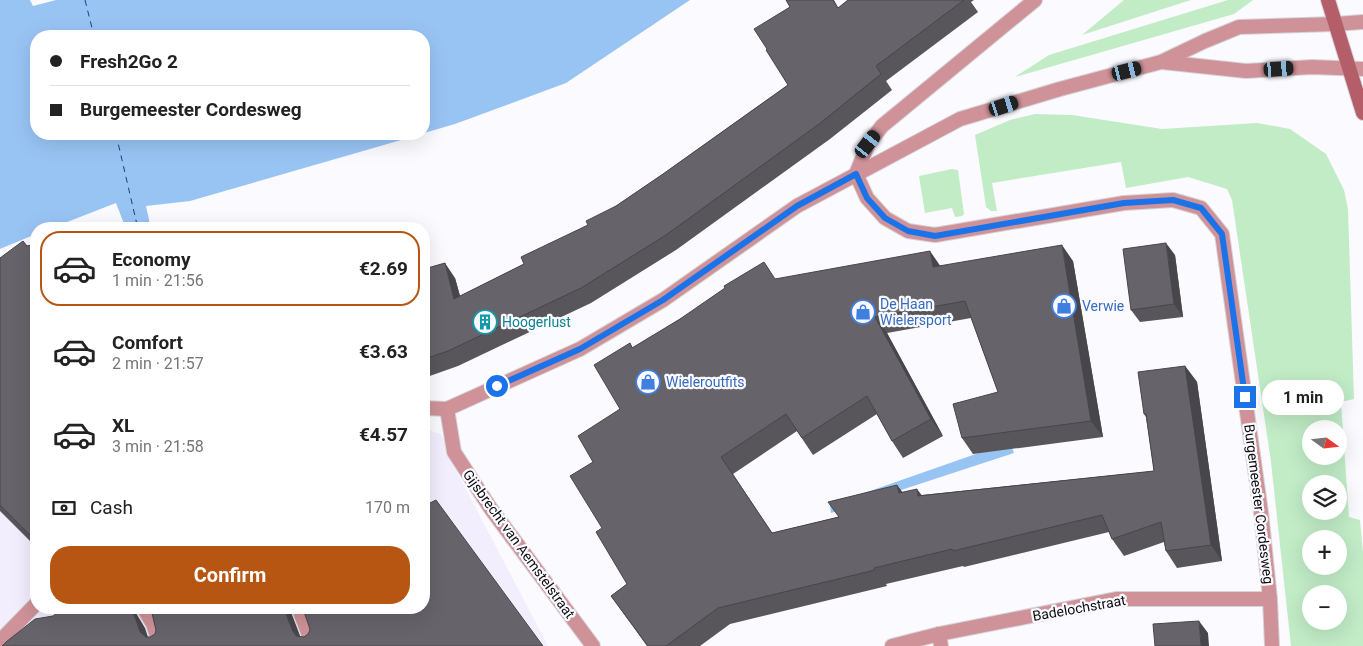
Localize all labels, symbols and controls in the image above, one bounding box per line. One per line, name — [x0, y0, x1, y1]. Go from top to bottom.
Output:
text: Fresh2Go 2 — [80, 50, 178, 73]
car — [1110, 60, 1143, 82]
car — [1263, 60, 1294, 78]
car — [987, 94, 1020, 118]
text: Burgemeester Cordesweg — [80, 98, 302, 121]
car — [852, 128, 883, 160]
icon: car — [52, 246, 97, 291]
text: Economy — [112, 248, 191, 271]
text: €2.69 — [359, 257, 408, 280]
text: 1 min · 21:56 — [112, 271, 204, 290]
shop icon: Verwie — [1051, 293, 1077, 319]
place label: De Haan Wielersport — [880, 296, 952, 328]
place label: Verwie — [1082, 298, 1124, 314]
shop icon: De Haan Wielersport — [850, 299, 876, 325]
building icon: Hoogerlust — [472, 309, 498, 335]
place label: Hoogerlust — [502, 314, 571, 330]
icon: car — [52, 329, 97, 374]
text: Comfort — [112, 331, 183, 354]
text: €3.63 — [359, 340, 408, 363]
text: 2 min · 21:57 — [112, 354, 204, 373]
shop icon: Wieleroutfits — [635, 369, 661, 395]
place label: Wieleroutfits — [666, 374, 745, 390]
route start — [486, 375, 508, 397]
callout: 1 min — [1262, 380, 1345, 414]
route end — [1234, 386, 1256, 408]
text: 1 min — [1283, 388, 1323, 407]
icon: car — [52, 412, 97, 457]
text: XL — [112, 414, 134, 437]
north arrow — [1302, 420, 1348, 465]
map controls — [1302, 420, 1347, 630]
text: €4.57 — [359, 423, 408, 446]
street label: Burgemeester Cordesweg — [1241, 423, 1277, 585]
text: 3 min · 21:58 — [112, 437, 204, 456]
street label: Gijsbrecht van Aemstelstraat — [460, 467, 578, 622]
button: layers — [1302, 475, 1347, 520]
icon: cash — [50, 494, 78, 522]
text: Cash — [90, 496, 133, 519]
text: 170 m — [365, 498, 410, 517]
button: + — [1302, 530, 1347, 575]
button: Confirm — [50, 546, 410, 604]
button: − — [1302, 585, 1347, 630]
street label: Badelochstraat — [1031, 592, 1127, 624]

